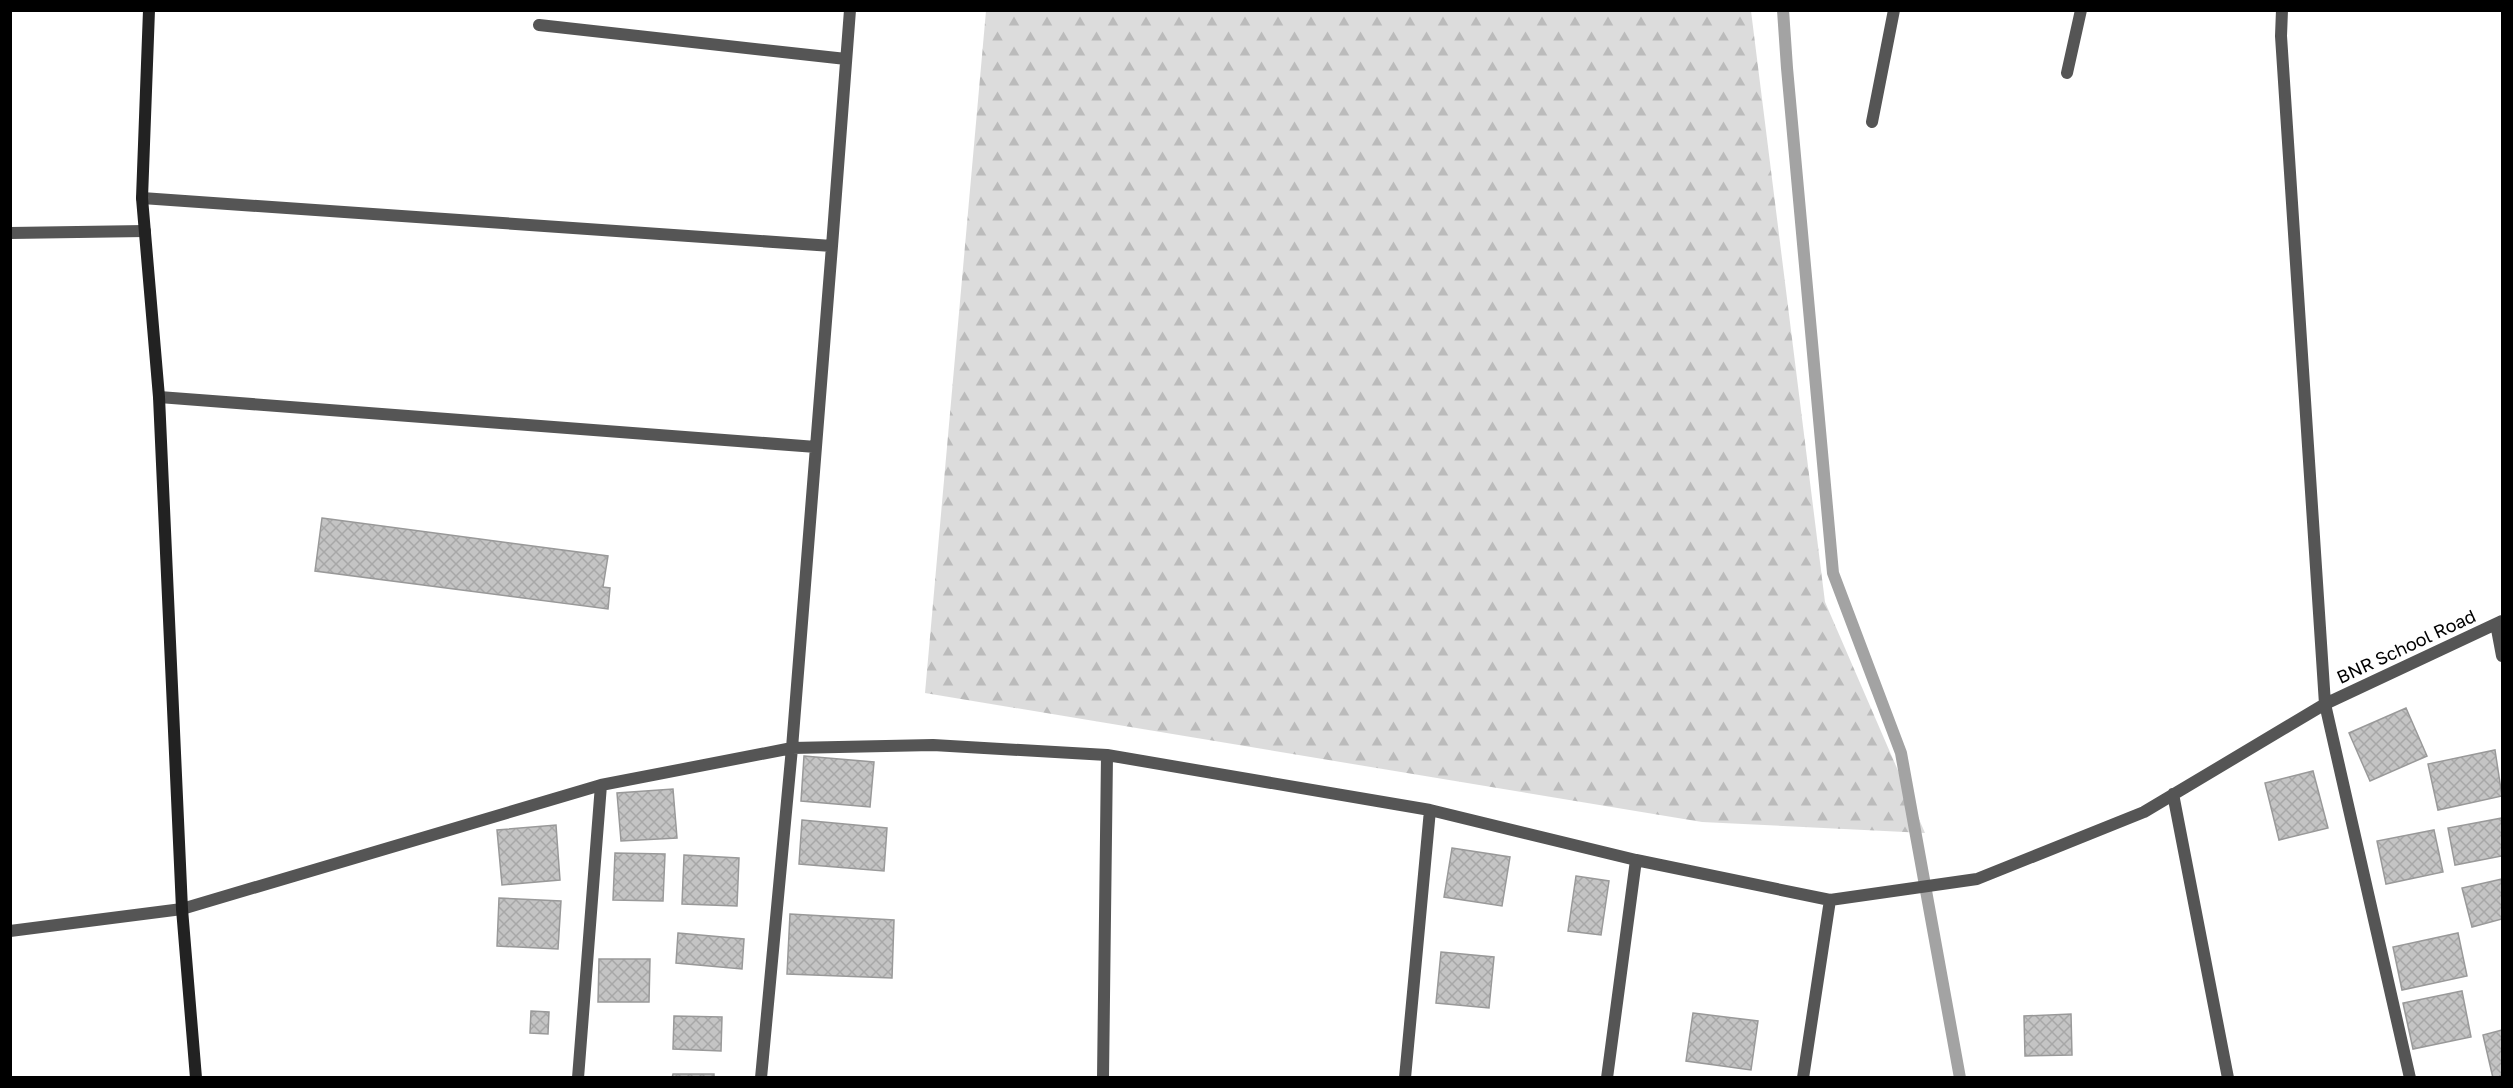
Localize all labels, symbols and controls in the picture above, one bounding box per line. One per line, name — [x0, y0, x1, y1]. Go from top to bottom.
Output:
street label: BNR School Road — [2333, 604, 2479, 688]

